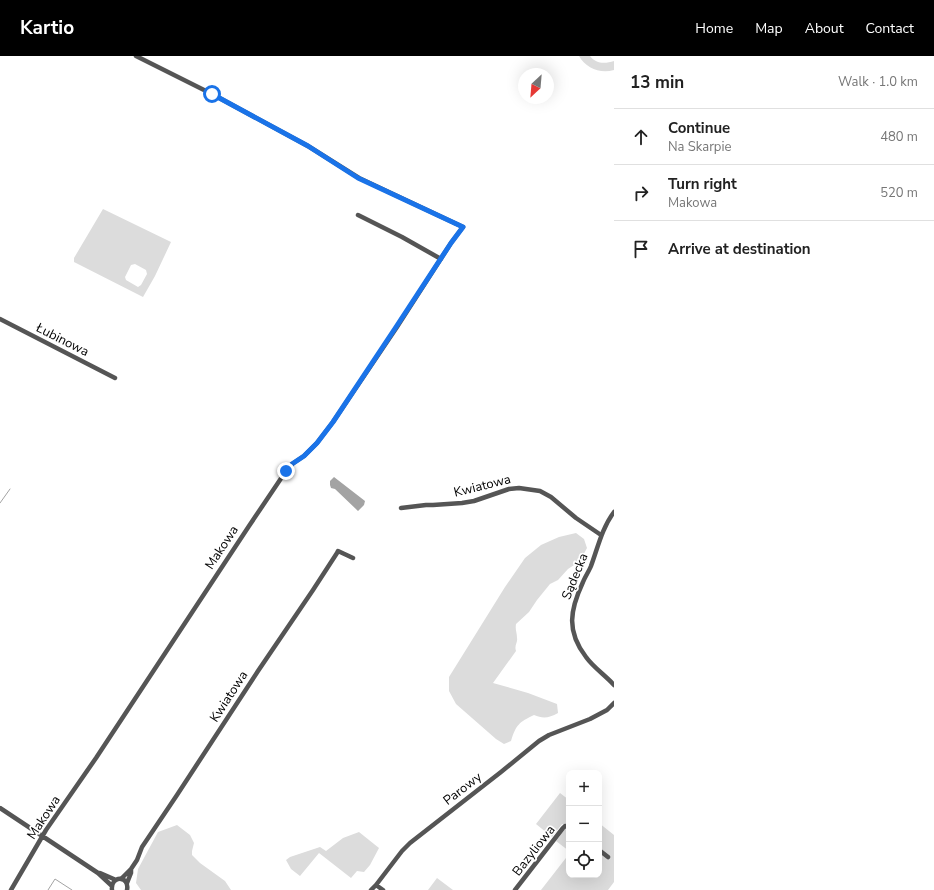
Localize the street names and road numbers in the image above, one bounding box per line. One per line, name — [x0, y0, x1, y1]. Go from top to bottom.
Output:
street label: Łubinowa — [32, 318, 92, 361]
street label: Kwiatowa — [452, 470, 513, 502]
street label: Makowa — [201, 522, 243, 573]
street label: Sądecka — [557, 550, 592, 602]
street label: Kwiatowa — [206, 667, 252, 726]
street label: Parowy — [440, 768, 486, 810]
street label: Makowa — [23, 792, 65, 843]
street label: Bazyliowa — [508, 821, 559, 880]

